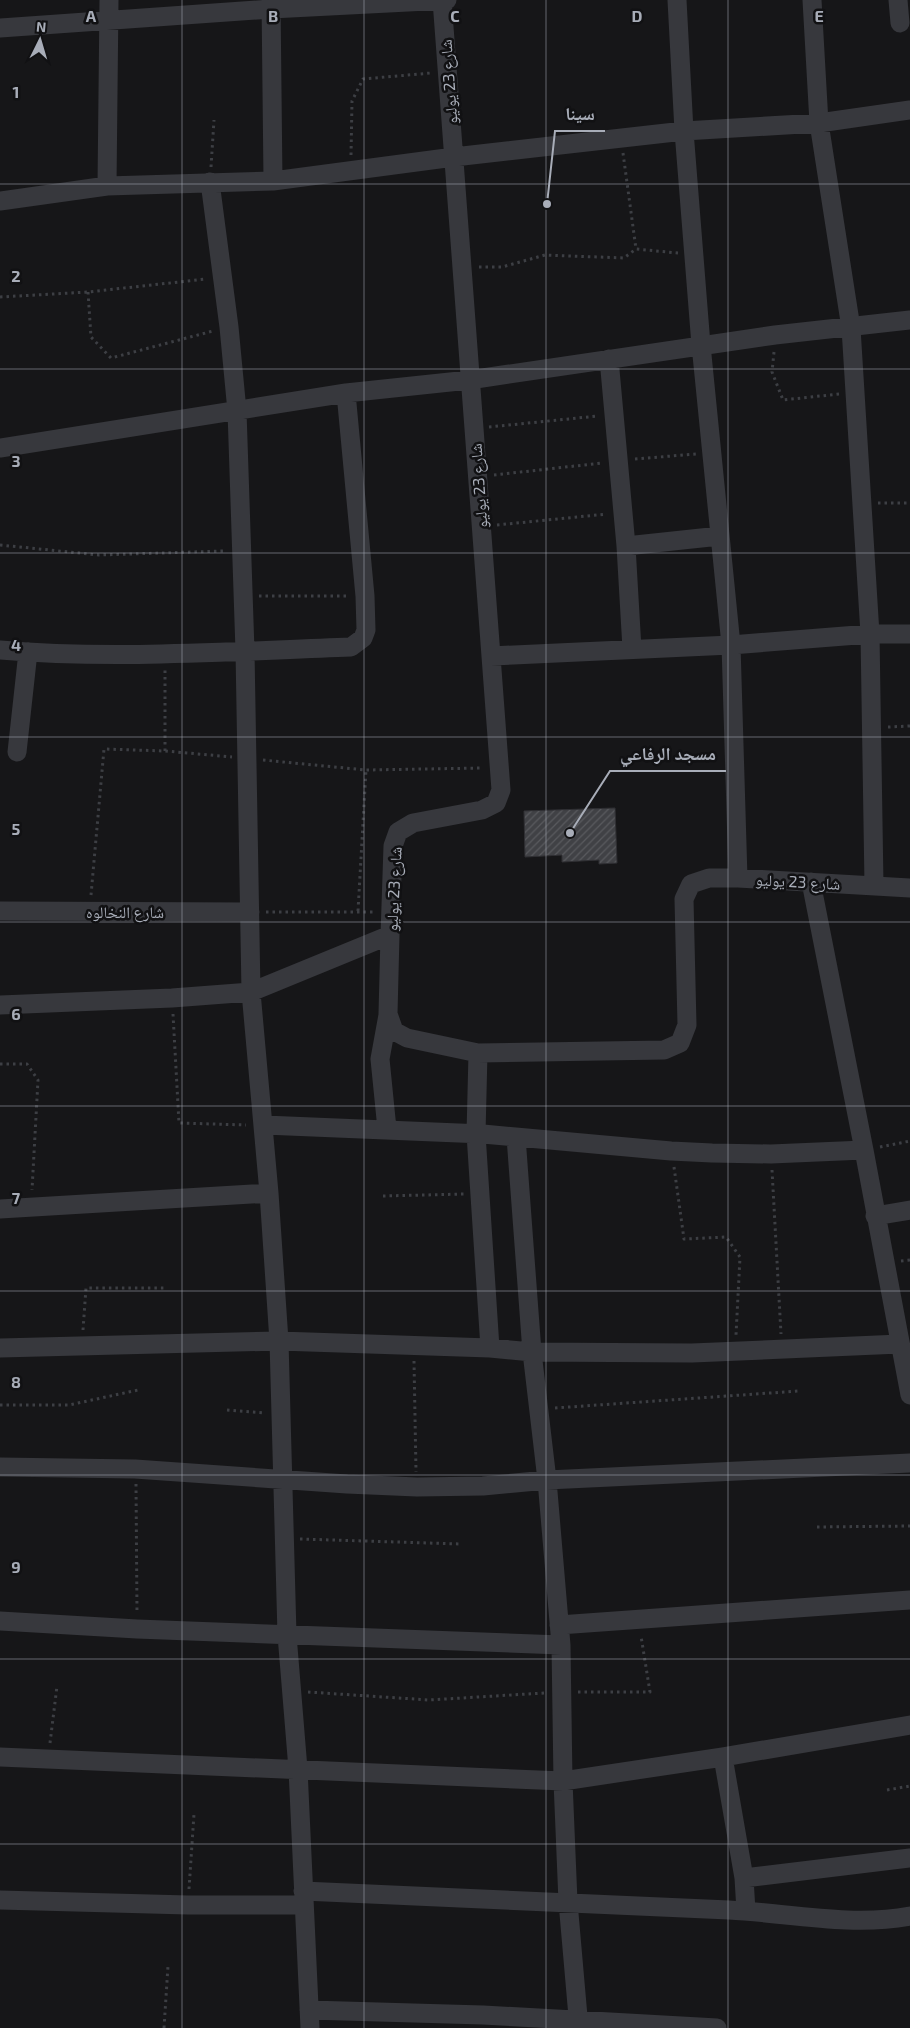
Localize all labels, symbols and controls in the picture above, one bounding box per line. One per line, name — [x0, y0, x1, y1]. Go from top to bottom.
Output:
text: A — [86, 6, 97, 25]
text: B — [268, 6, 278, 25]
text: C — [450, 6, 460, 25]
text: D — [632, 6, 643, 25]
text: E — [814, 6, 824, 25]
north arrow — [15, 15, 65, 65]
text: N — [35, 18, 47, 35]
street label: شارع 23 يوليو — [436, 39, 462, 125]
text: 1 — [13, 82, 19, 101]
callout: سينا — [555, 98, 605, 131]
text: سينا — [565, 102, 595, 124]
text: 2 — [11, 266, 21, 285]
street label: شارع 23 يوليو — [466, 443, 492, 529]
text: 3 — [11, 451, 21, 470]
text: 4 — [11, 635, 21, 654]
callout: مسجد الرفاعي — [610, 738, 726, 771]
text: مسجد الرفاعي — [620, 742, 716, 768]
text: 5 — [12, 819, 21, 838]
street label: شارع 23 يوليو — [381, 846, 407, 932]
street label: شارع 23 يوليو — [755, 869, 841, 895]
street label: شارع النخالوه — [86, 902, 164, 923]
text: 6 — [11, 1004, 21, 1023]
text: 7 — [12, 1188, 21, 1207]
text: 8 — [11, 1372, 21, 1391]
text: 9 — [11, 1557, 21, 1576]

